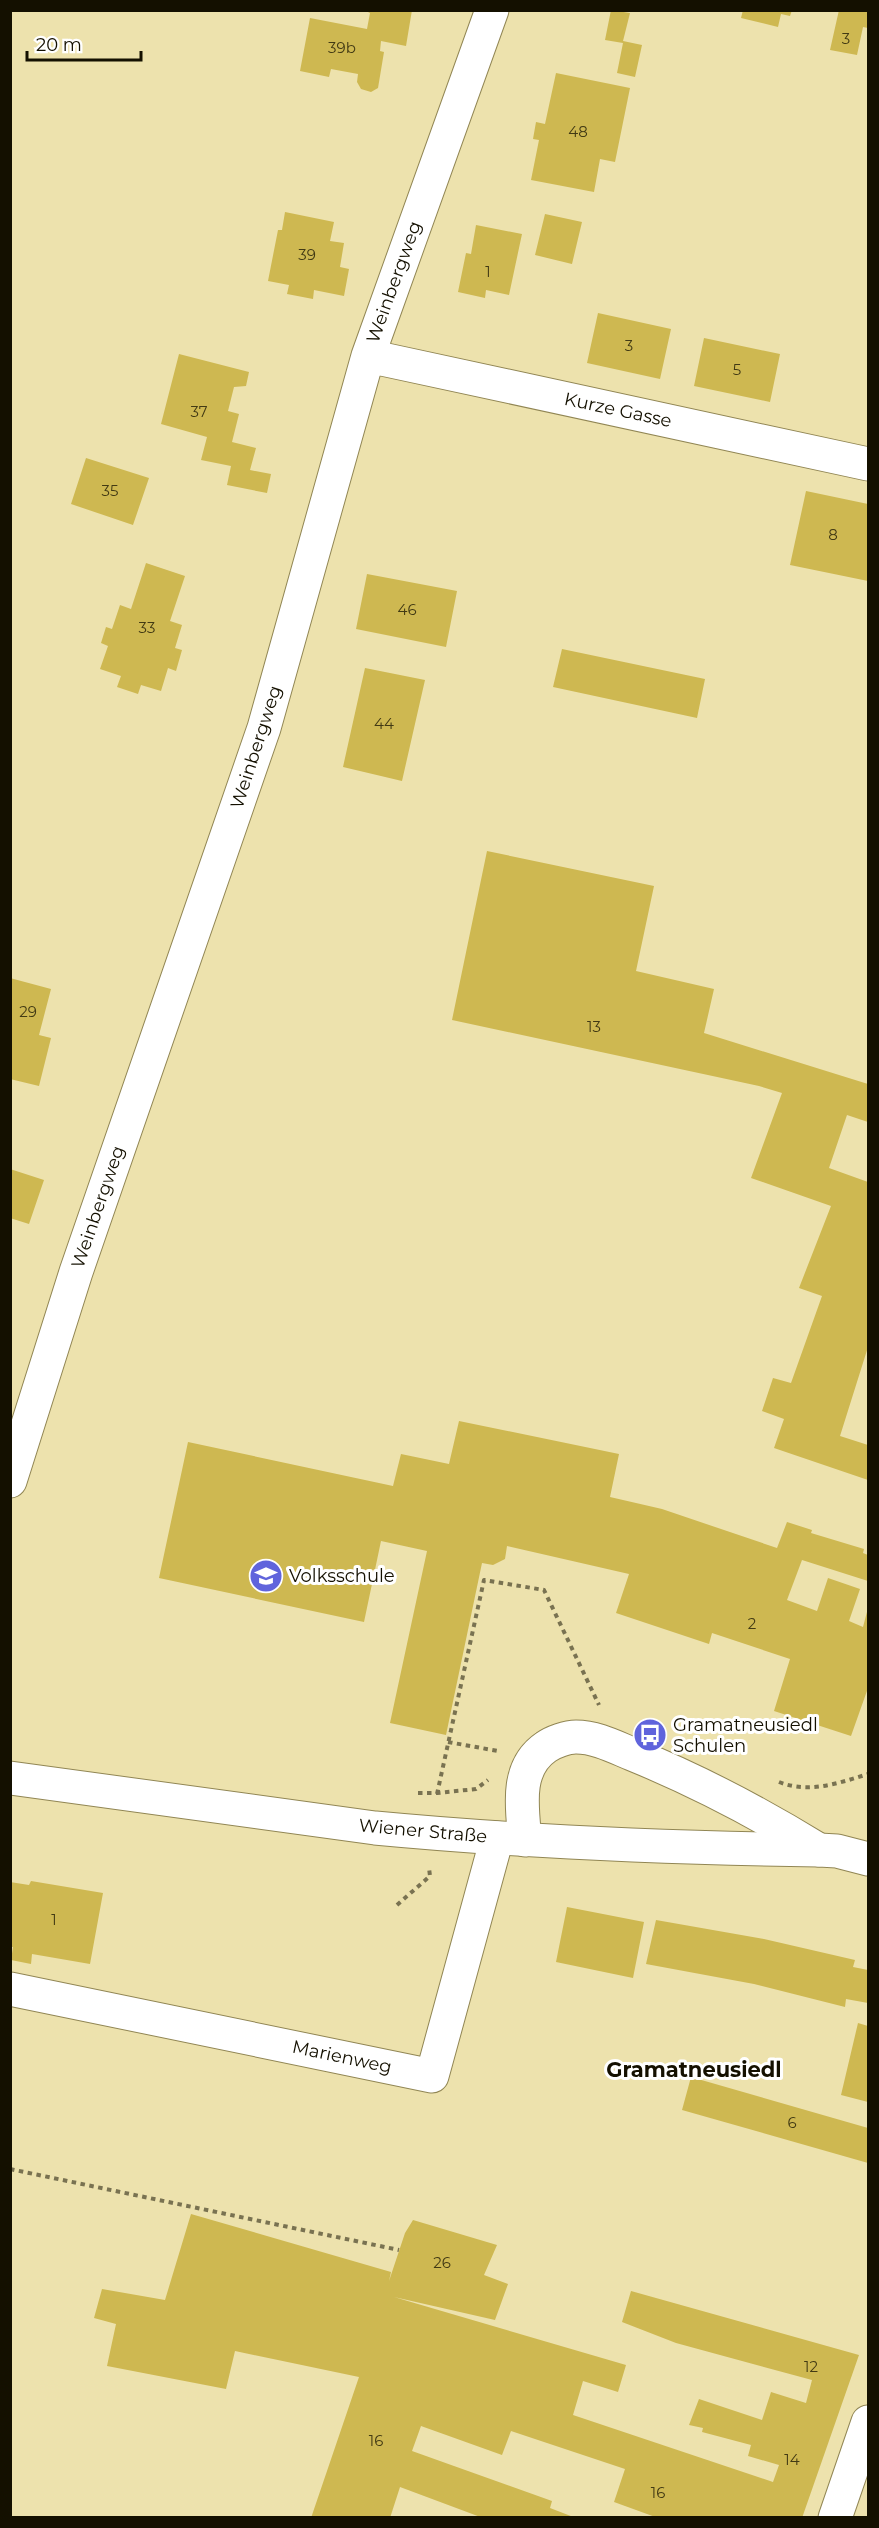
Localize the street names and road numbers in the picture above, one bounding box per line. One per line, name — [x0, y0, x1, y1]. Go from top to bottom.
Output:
street label: Weinbergweg — [362, 218, 426, 346]
street label: Kurze Gasse — [562, 388, 674, 432]
street label: Weinbergweg — [226, 683, 286, 811]
street label: Weinbergweg — [67, 1143, 129, 1271]
street label: Wiener Straße — [358, 1814, 488, 1848]
street label: Marienweg — [290, 2036, 394, 2078]

